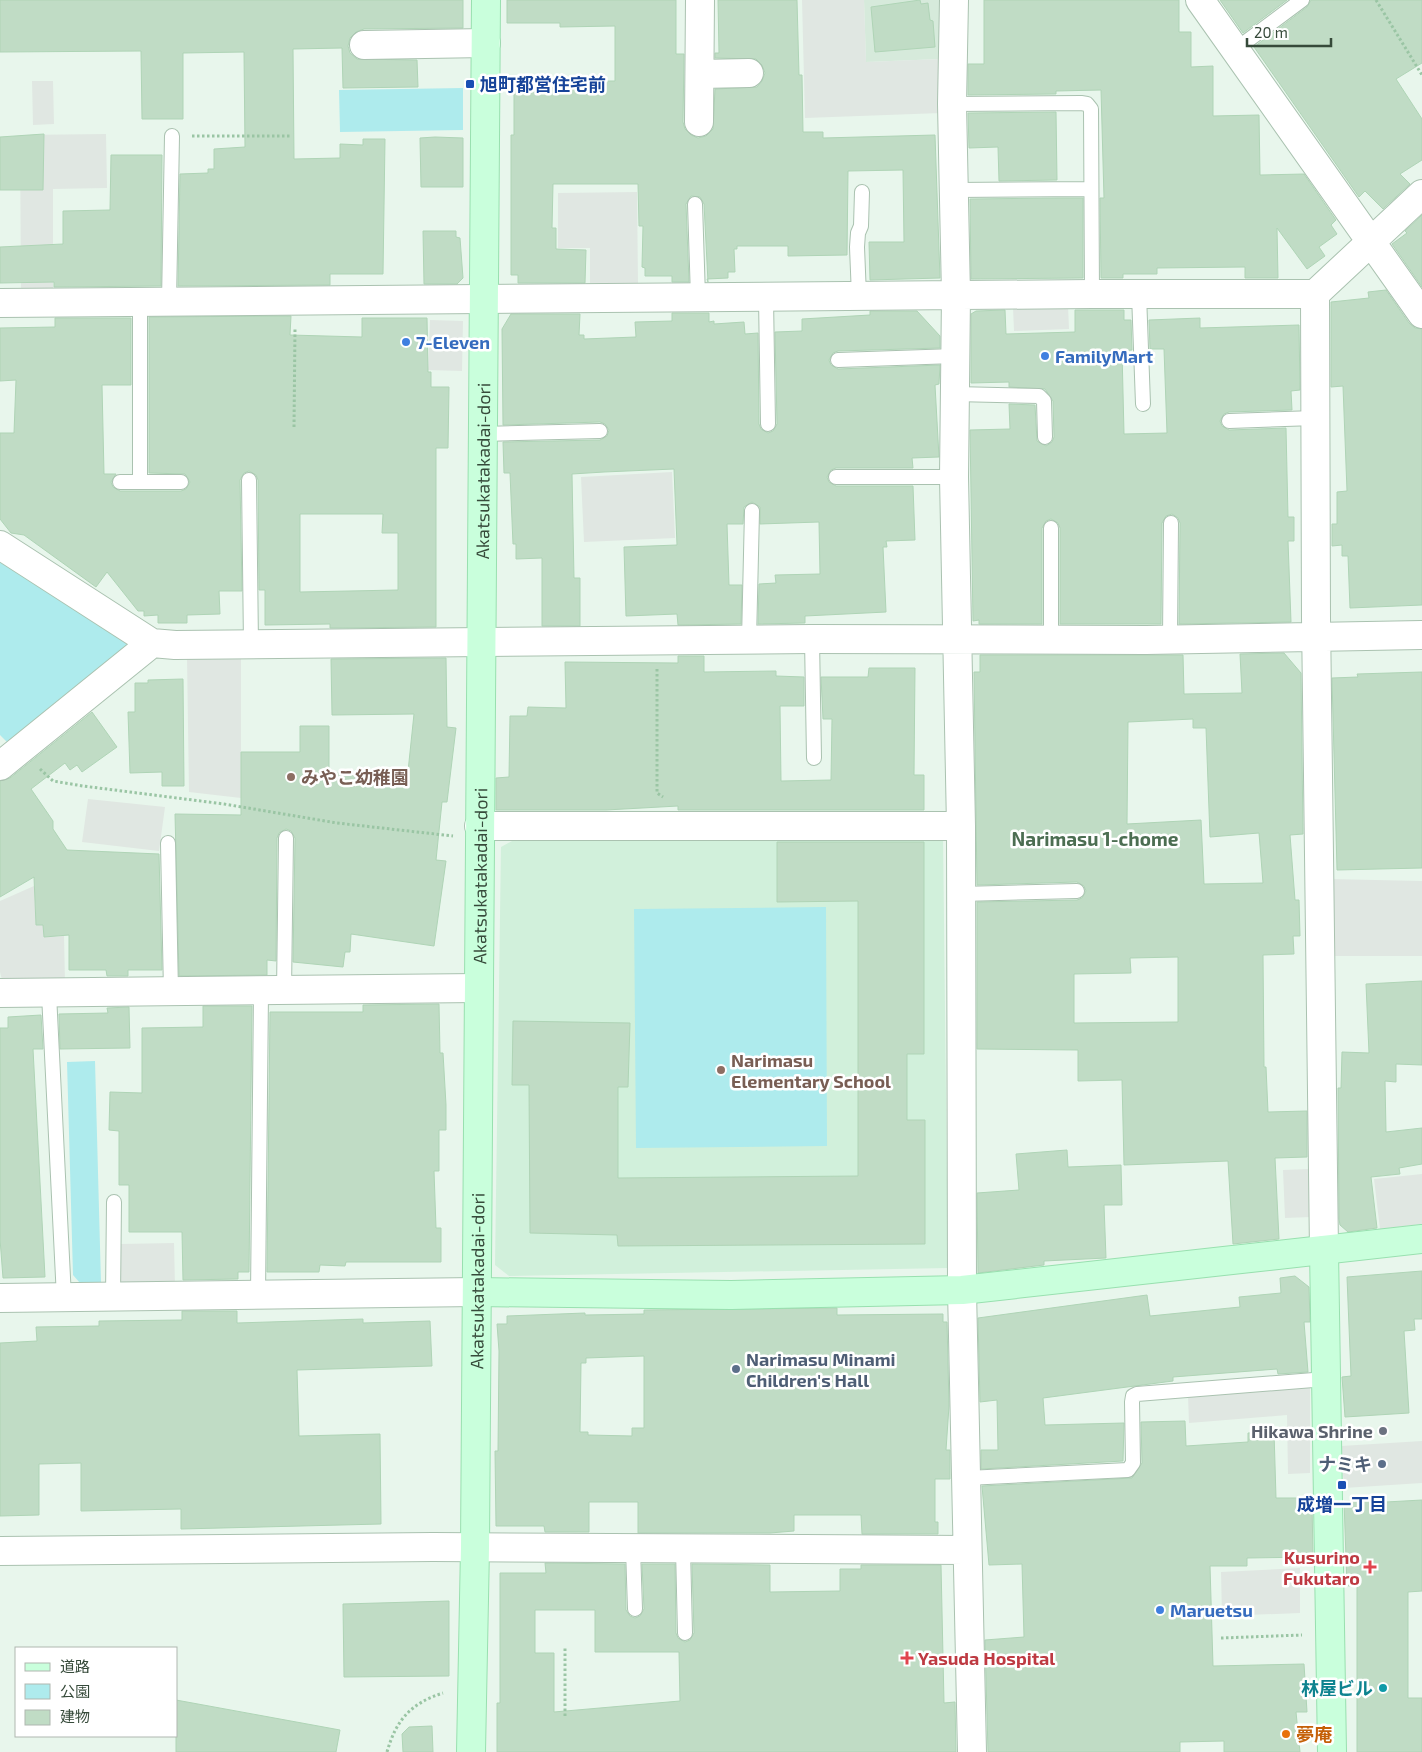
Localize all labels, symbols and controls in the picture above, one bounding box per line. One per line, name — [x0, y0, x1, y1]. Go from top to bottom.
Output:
scale bar — [1247, 15, 1331, 47]
text: 20 m — [1254, 23, 1288, 41]
place label: 旭町都営住宅前 — [480, 73, 606, 95]
marker: 旭町都営住宅前 — [464, 78, 476, 90]
place label: 7-Eleven — [416, 331, 490, 353]
marker: 7-Eleven — [400, 336, 412, 348]
place label: FamilyMart — [1055, 345, 1154, 367]
marker: FamilyMart — [1039, 350, 1051, 362]
street label: Akatsukatakadai-dori — [471, 383, 494, 559]
place label: みやこ幼稚園 — [301, 766, 409, 788]
marker: みやこ幼稚園 — [285, 771, 297, 783]
street label: Akatsukatakadai-dori — [468, 788, 491, 964]
district label: Narimasu 1-chome — [1012, 827, 1179, 850]
place label: Narimasu Elementary School — [731, 1049, 891, 1092]
marker: Narimasu Elementary School — [715, 1064, 727, 1076]
street label: Akatsukatakadai-dori — [465, 1193, 489, 1369]
place label: Narimasu Minami Children's Hall — [746, 1348, 896, 1391]
marker: Narimasu Minami Children's Hall — [730, 1363, 742, 1375]
place label: Hikawa Shrine — [1251, 1420, 1373, 1442]
marker: Hikawa Shrine — [1377, 1425, 1389, 1437]
place label: ナミキ — [1318, 1453, 1372, 1475]
marker: ナミキ — [1376, 1458, 1388, 1470]
marker: 成増一丁目 — [1336, 1479, 1348, 1491]
place label: 成増一丁目 — [1297, 1493, 1387, 1515]
place label: Kusurino Fukutaro — [1283, 1546, 1360, 1589]
marker: Kusurino Fukutaro — [1364, 1561, 1376, 1573]
place label: Maruetsu — [1170, 1599, 1253, 1621]
marker: Maruetsu — [1154, 1604, 1166, 1616]
legend — [15, 1647, 178, 1737]
place label: Yasuda Hospital — [918, 1647, 1055, 1669]
marker: Yasuda Hospital — [900, 1651, 914, 1665]
text: 道路 — [60, 1657, 90, 1675]
place label: 林屋ビル — [1301, 1677, 1373, 1699]
text: 公園 — [60, 1682, 90, 1700]
marker: 林屋ビル — [1377, 1682, 1389, 1694]
text: 建物 — [60, 1707, 90, 1725]
place label: 夢庵 — [1296, 1723, 1332, 1745]
marker: 夢庵 — [1280, 1728, 1292, 1740]

